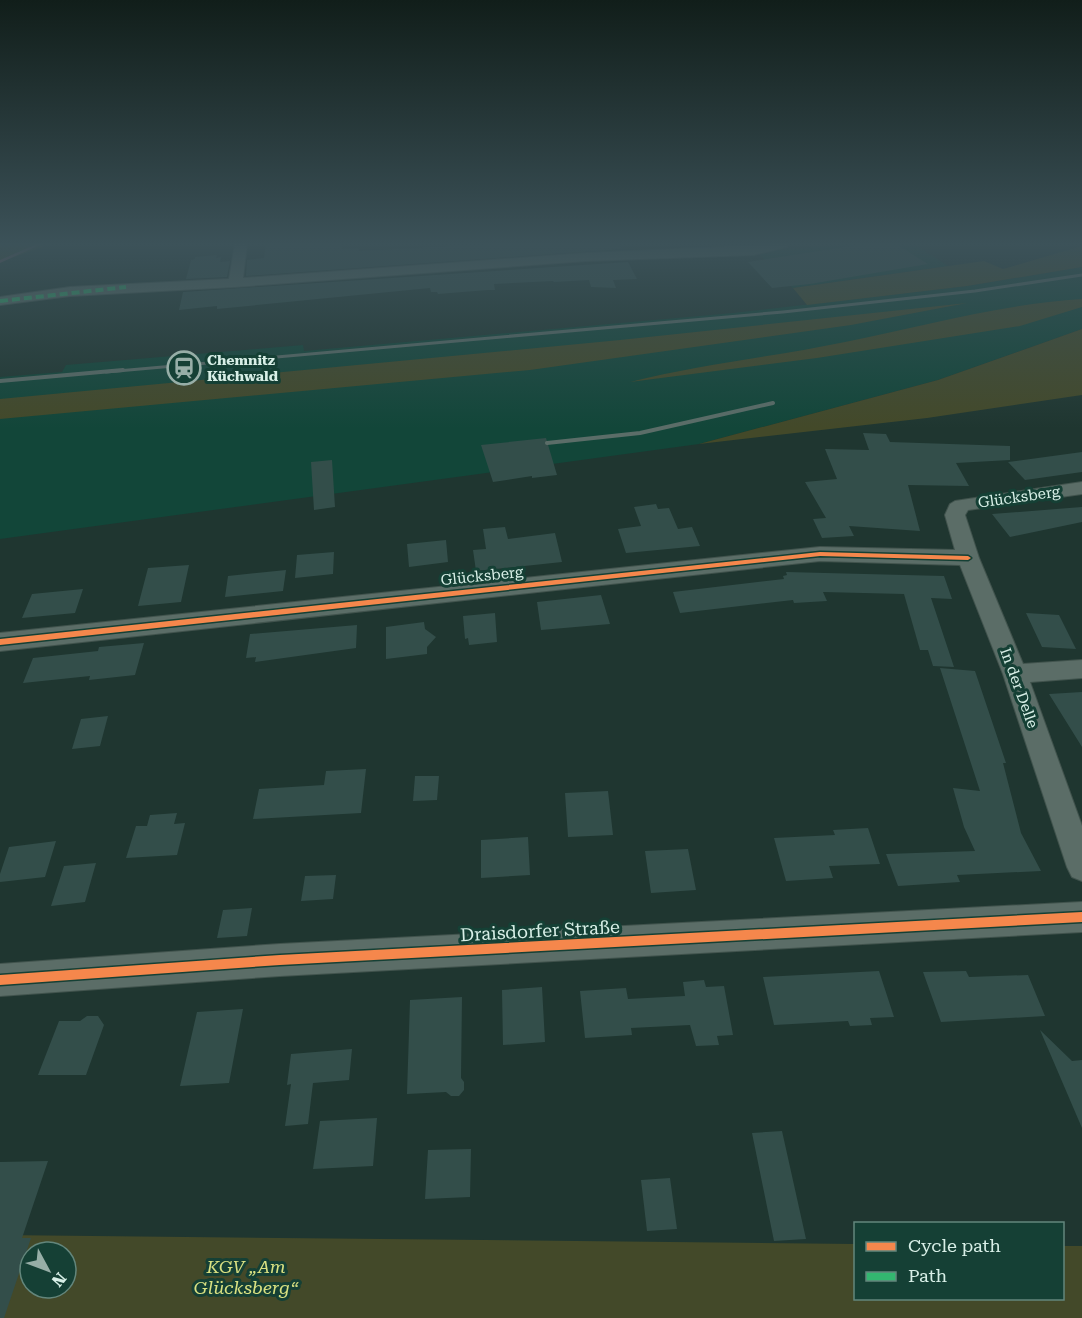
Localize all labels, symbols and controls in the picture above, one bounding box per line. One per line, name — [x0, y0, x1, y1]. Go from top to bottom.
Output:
station icon: Chemnitz Küchwald — [166, 350, 202, 386]
place label: Chemnitz Küchwald — [207, 352, 279, 384]
street label: Glücksberg — [977, 482, 1062, 512]
street label: Glücksberg — [440, 563, 525, 589]
street label: In der Delle — [996, 645, 1042, 731]
street label: Draisdorfer Straße — [460, 916, 620, 945]
legend — [854, 1222, 1064, 1300]
text: Cycle path — [908, 1235, 1001, 1256]
north arrow — [18, 1240, 78, 1300]
park label: KGV „Am Glücksberg“ — [194, 1256, 300, 1298]
text: Path — [908, 1265, 947, 1286]
text: N — [48, 1269, 70, 1290]

